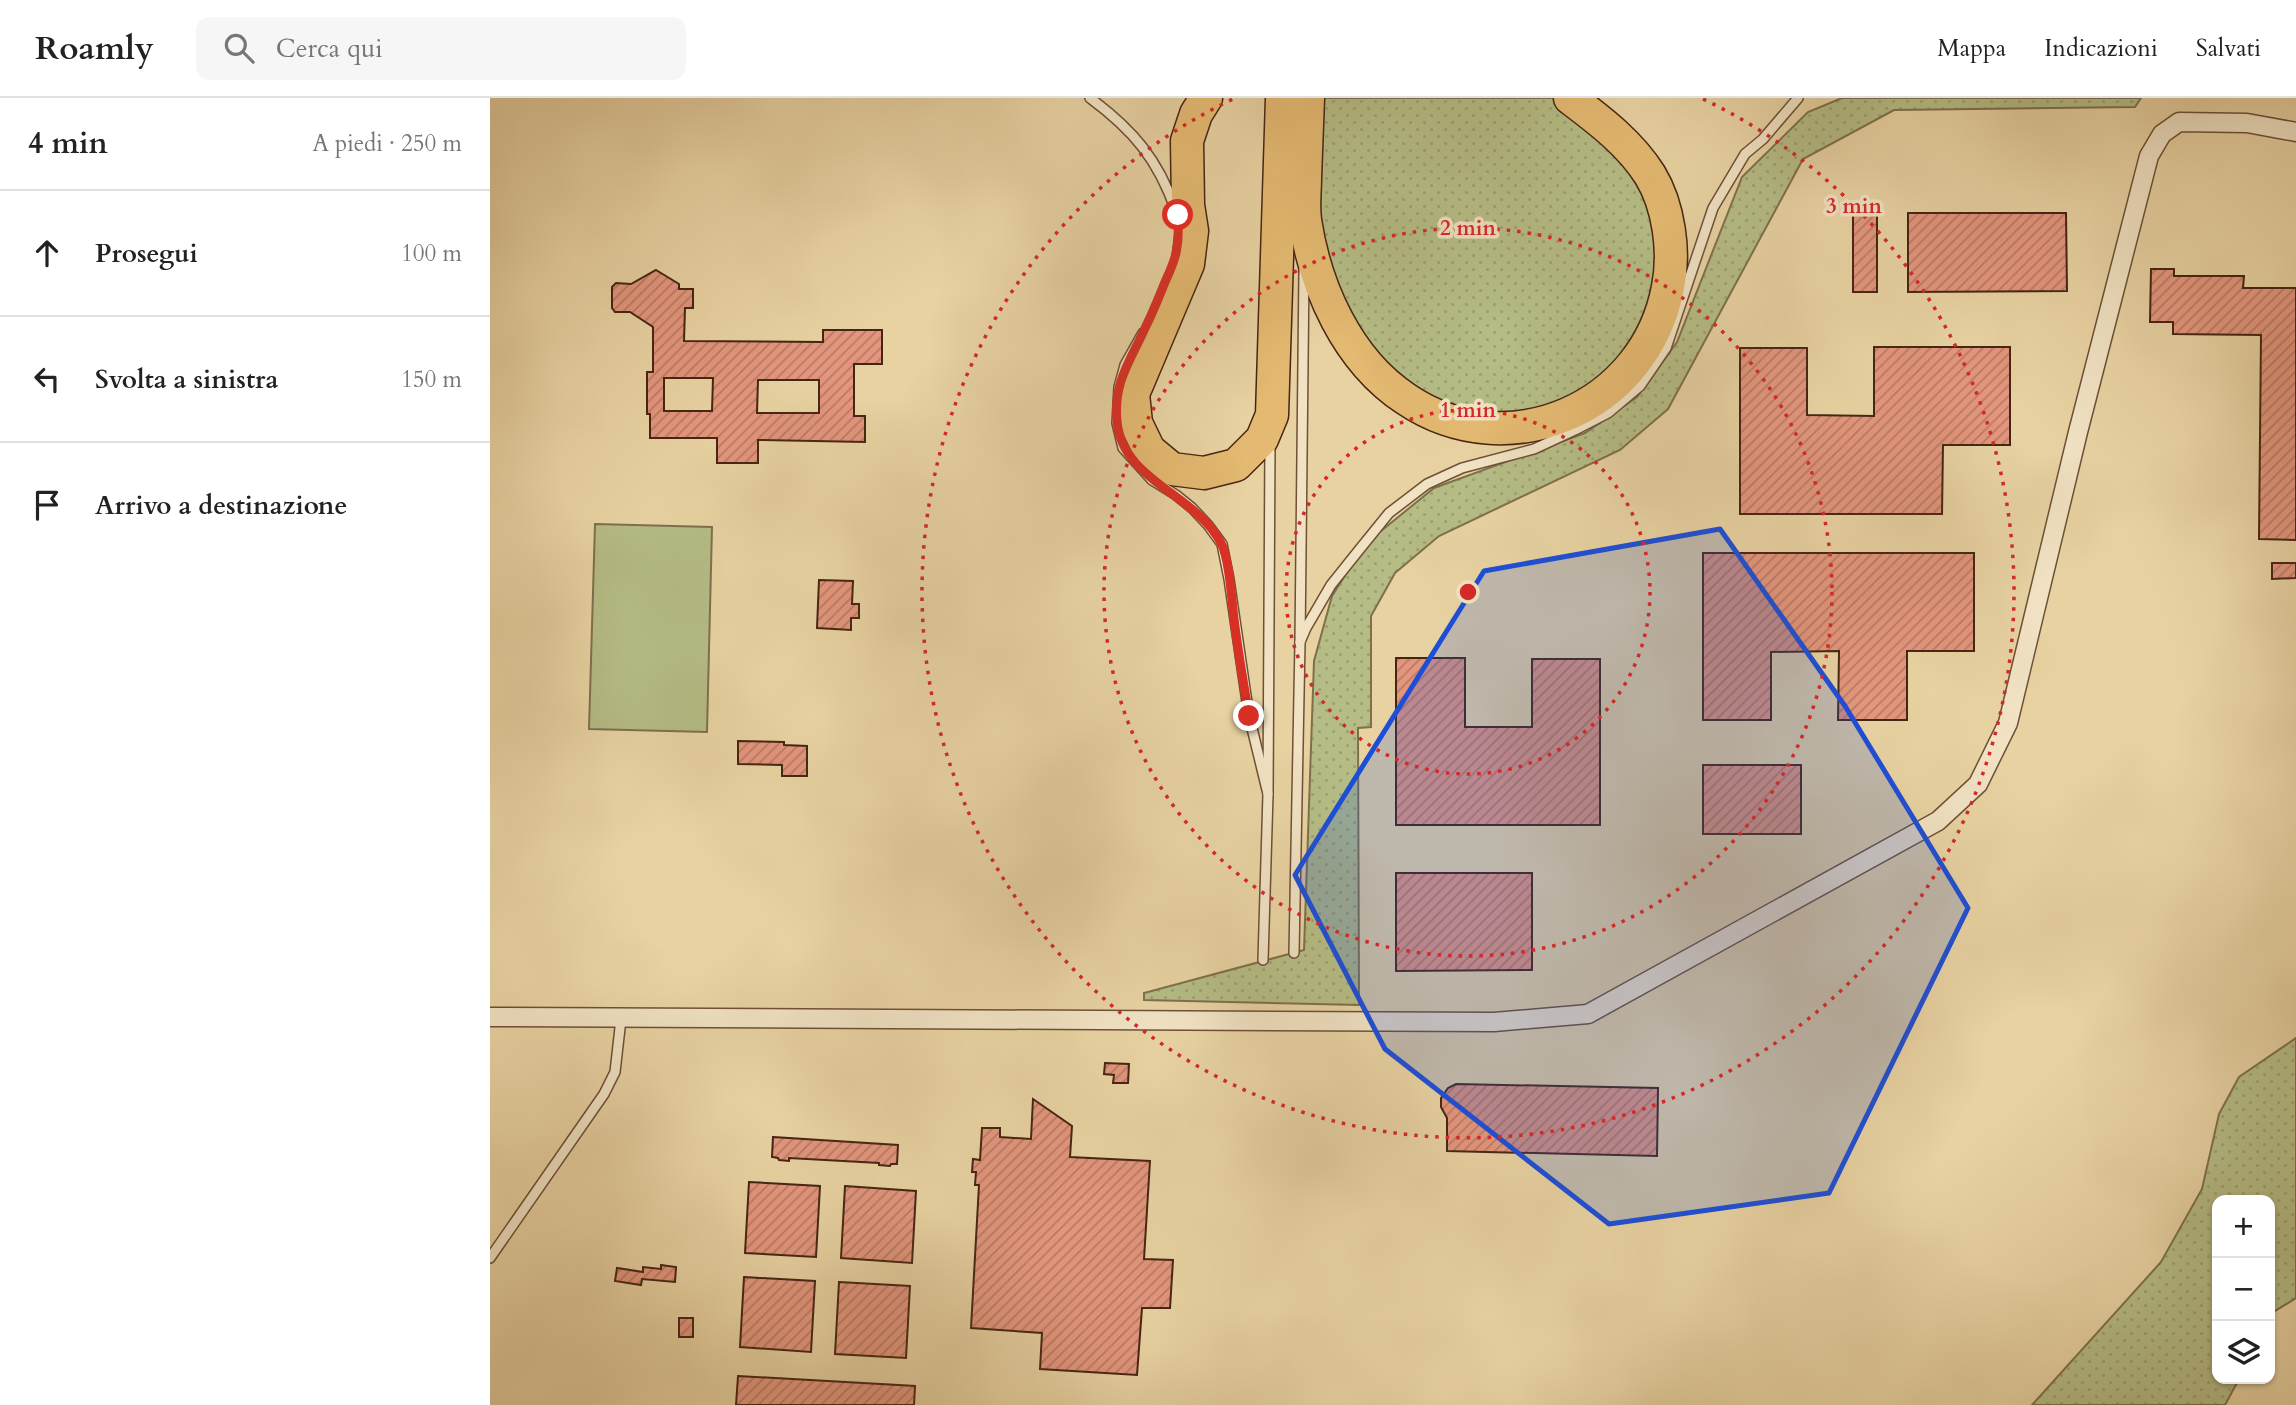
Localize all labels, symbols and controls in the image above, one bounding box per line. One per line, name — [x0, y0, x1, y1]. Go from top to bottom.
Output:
search box — [196, 17, 686, 80]
text: Roamly — [35, 26, 154, 71]
icon: search — [220, 29, 258, 67]
text: Cerca qui — [276, 31, 383, 66]
text: Mappa — [1937, 32, 2006, 65]
text: Indicazioni — [2044, 32, 2158, 65]
text: Salvati — [2196, 32, 2261, 65]
text: 4 min — [28, 123, 108, 164]
text: A piedi · 250 m — [312, 128, 462, 159]
text: 3 min — [1826, 192, 1882, 221]
route start — [1162, 199, 1193, 230]
text: 2 min — [1440, 214, 1496, 243]
icon: ahead — [28, 234, 66, 272]
text: Prosegui — [95, 236, 198, 271]
text: 100 m — [401, 238, 462, 269]
icon: left — [28, 360, 66, 398]
text: Svolta a sinistra — [95, 362, 278, 397]
text: 150 m — [401, 364, 462, 395]
text: 1 min — [1440, 396, 1496, 425]
icon: arrive — [28, 486, 66, 524]
text: Arrivo a destinazione — [95, 488, 347, 523]
centre of rings — [1456, 580, 1480, 604]
route end — [1233, 700, 1264, 731]
map controls — [2212, 1195, 2275, 1384]
button: + — [2212, 1195, 2275, 1258]
button: − — [2212, 1258, 2275, 1321]
button: layers — [2212, 1321, 2275, 1384]

